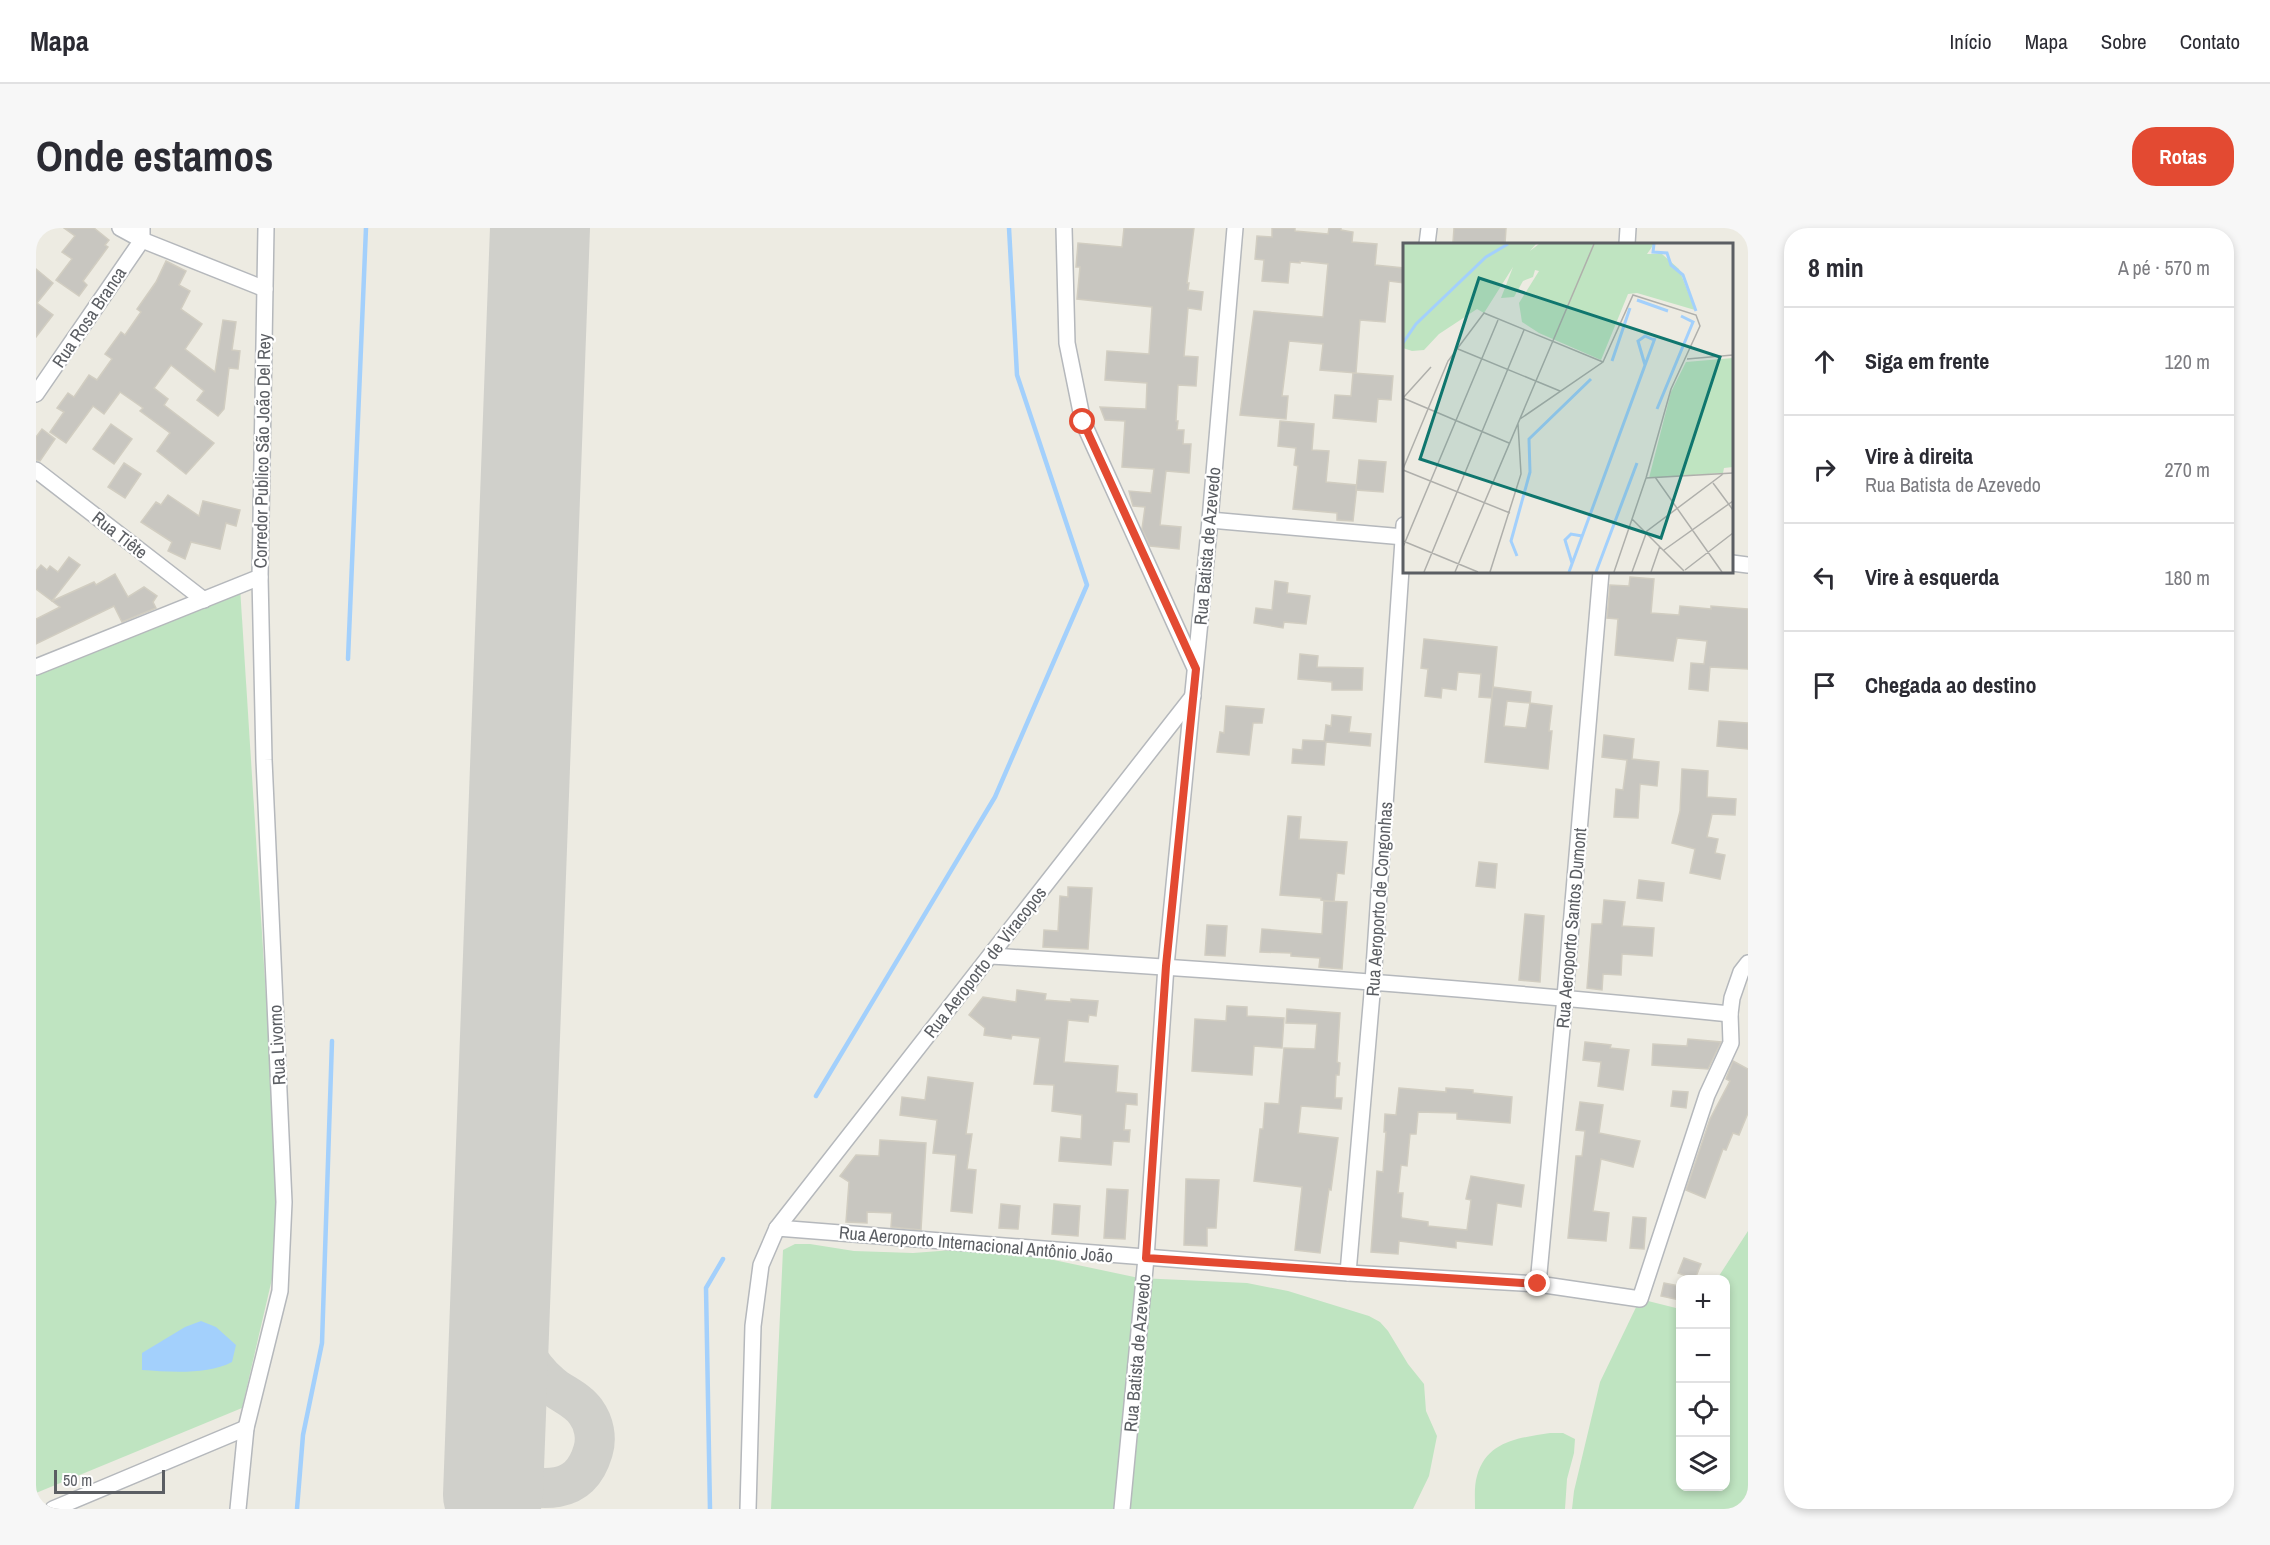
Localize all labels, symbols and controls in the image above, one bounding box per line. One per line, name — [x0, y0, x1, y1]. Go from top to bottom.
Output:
text: Mapa — [30, 22, 89, 60]
text: Início — [1950, 27, 1992, 56]
text: Mapa — [2025, 27, 2068, 56]
text: Sobre — [2101, 27, 2147, 56]
text: Contato — [2180, 27, 2240, 56]
button: Rotas — [2132, 127, 2234, 186]
text: Onde estamos — [36, 128, 273, 184]
inset map — [1403, 243, 1733, 573]
text: 8 min — [1808, 250, 1864, 285]
text: A pé · 570 m — [2118, 254, 2210, 281]
street label: Rua Rosa Branca — [46, 262, 132, 372]
street label: Corredor Publico São João Del Rey — [247, 333, 277, 569]
icon: ahead — [1808, 345, 1841, 378]
text: Siga em frente — [1865, 346, 1989, 376]
text: 120 m — [2164, 348, 2210, 375]
route start — [1069, 408, 1095, 434]
text: Vire à direita — [1865, 441, 1973, 471]
icon: right — [1808, 453, 1841, 486]
text: 270 m — [2164, 456, 2210, 483]
street label: Rua Batista de Azevedo — [1188, 466, 1226, 626]
text: Rua Batista de Azevedo — [1865, 471, 2041, 498]
street label: Rua Tiête — [87, 505, 153, 565]
icon: left — [1808, 561, 1841, 594]
text: Vire à esquerda — [1865, 562, 1999, 592]
text: 180 m — [2164, 564, 2210, 591]
icon: arrive — [1808, 669, 1841, 702]
text: Chegada ao destino — [1865, 670, 2036, 700]
street label: Rua Aeroporto de Congonhas — [1360, 801, 1398, 997]
street label: Rua Aeroporto Santos Dumont — [1550, 827, 1592, 1029]
street label: Rua Aeroporto de Viracopos — [918, 881, 1052, 1043]
street label: Rua Livorno — [262, 1004, 292, 1086]
street label: Rua Aeroporto Internacional Antônio João — [838, 1220, 1114, 1268]
route end — [1524, 1270, 1550, 1296]
street label: Rua Batista de Azevedo — [1118, 1273, 1156, 1433]
map controls — [1676, 1275, 1730, 1491]
button: + — [1676, 1275, 1730, 1329]
button: − — [1676, 1329, 1730, 1383]
button: locate — [1676, 1383, 1730, 1437]
button: layers — [1676, 1437, 1730, 1491]
scale bar — [54, 1467, 165, 1494]
text: 50 m — [63, 1469, 92, 1491]

